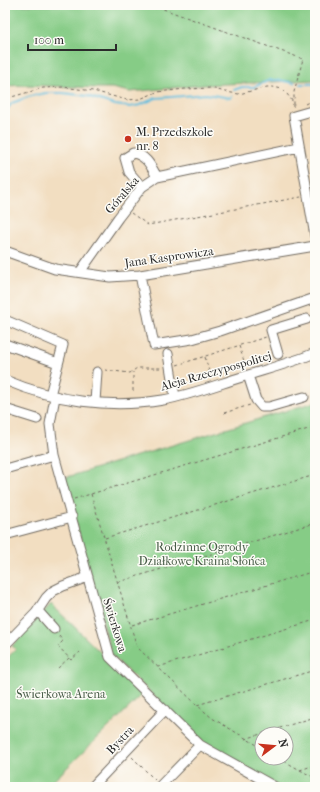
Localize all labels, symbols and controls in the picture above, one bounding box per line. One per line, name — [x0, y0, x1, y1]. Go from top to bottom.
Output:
scale bar — [28, 26, 116, 52]
text: 100 m — [34, 33, 64, 47]
place label: M. Przedszkole nr. 8 — [136, 125, 213, 153]
marker: M. Przedszkole nr. 8 — [123, 134, 133, 144]
street label: Góralska — [102, 173, 142, 216]
street label: Jana Kasprowicza — [123, 244, 215, 270]
street label: Aleja Rzeczypospolitej — [158, 348, 273, 394]
park label: Rodzinne Ogrody Działkowe Kraina Słońca — [138, 540, 266, 568]
street label: Świerkowa — [100, 596, 131, 654]
park label: Świerkowa Arena — [16, 686, 106, 701]
street label: Bystra — [103, 723, 137, 757]
north arrow — [254, 726, 294, 766]
text: N — [276, 738, 291, 750]

